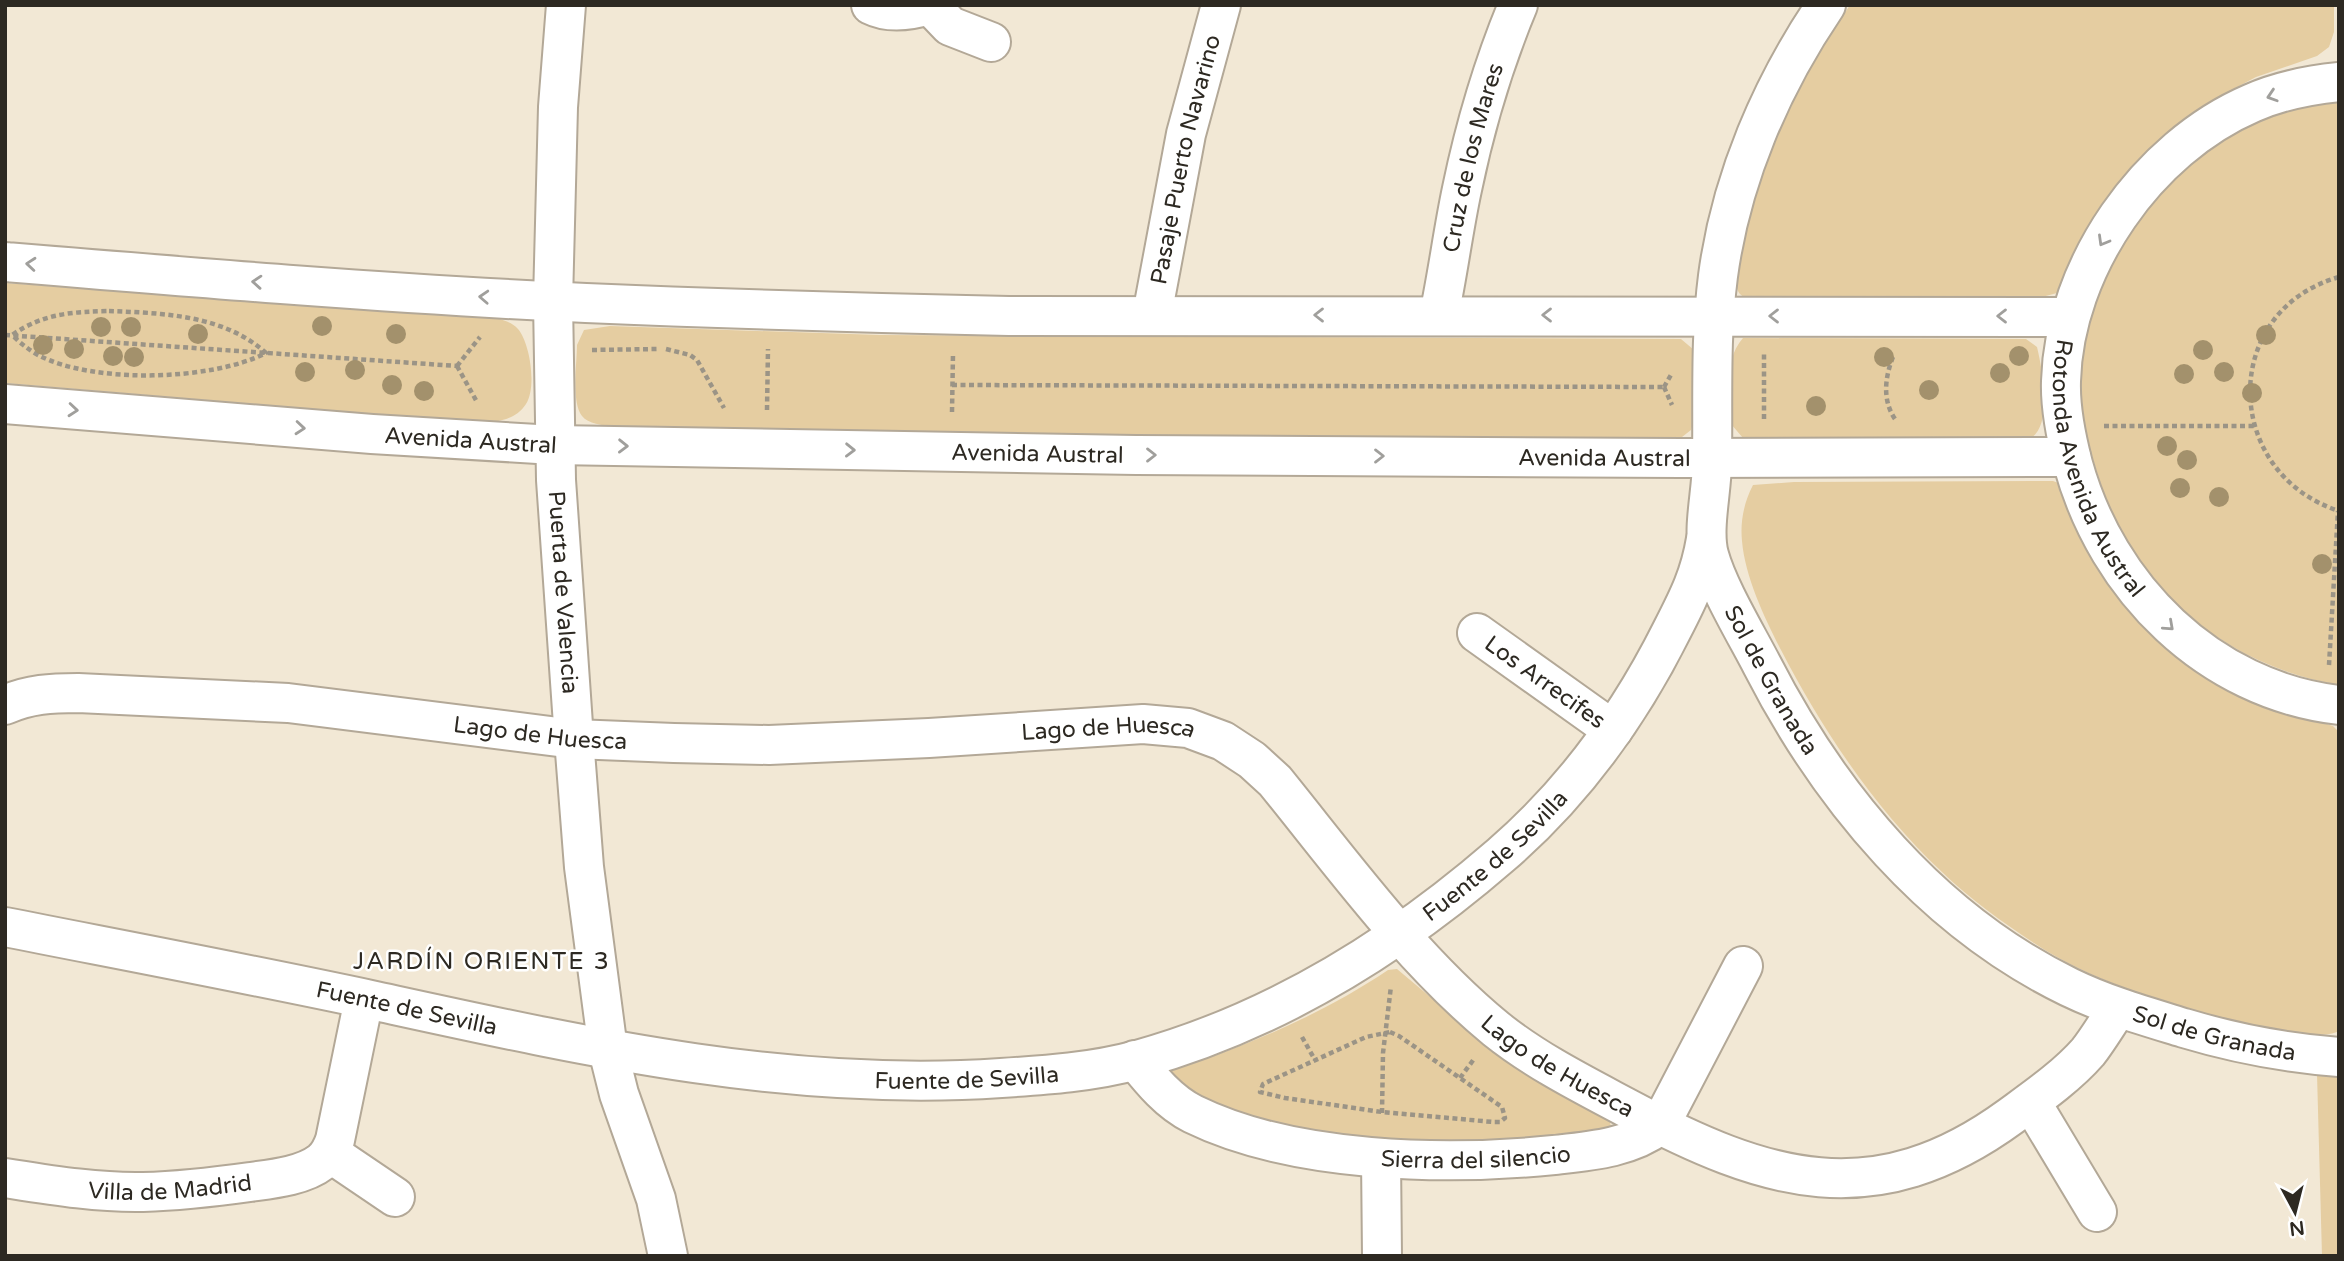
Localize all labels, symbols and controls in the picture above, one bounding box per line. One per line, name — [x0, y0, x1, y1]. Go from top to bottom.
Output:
street label: Pasaje Puerto Navarino — [1145, 32, 1227, 287]
street label: Cruz de los Mares — [1438, 60, 1510, 255]
one-way arrow — [2266, 88, 2279, 102]
one-way arrow — [2098, 233, 2111, 246]
one-way arrow — [25, 257, 36, 272]
one-way arrow — [252, 275, 263, 290]
one-way arrow — [479, 290, 490, 305]
one-way arrow — [1314, 307, 1324, 323]
one-way arrow — [1541, 307, 1552, 323]
one-way arrow — [1769, 308, 1780, 323]
one-way arrow — [1996, 308, 2007, 324]
street label: Rotonda Avenida Austral — [2046, 337, 2150, 603]
one-way arrow — [68, 402, 79, 417]
one-way arrow — [295, 420, 306, 435]
street label: Avenida Austral — [384, 422, 558, 460]
one-way arrow — [617, 438, 628, 453]
street label: Avenida Austral — [951, 439, 1124, 470]
one-way arrow — [845, 442, 856, 457]
street label: Avenida Austral — [1518, 444, 1691, 473]
one-way arrow — [1146, 447, 1157, 463]
one-way arrow — [1373, 449, 1384, 464]
street label: Puerta de Valencia — [542, 490, 584, 695]
street label: Sol de Granada — [1718, 601, 1824, 761]
one-way arrow — [2161, 618, 2174, 630]
street label: Los Arrecifes — [1479, 630, 1611, 735]
street label: Lago de Huesca — [452, 711, 628, 756]
street label: Lago de Huesca — [1020, 711, 1199, 747]
street label: Fuente de Sevilla — [1417, 785, 1574, 928]
district label: JARDÍN ORIENTE 3 — [353, 946, 611, 976]
street label: Fuente de Sevilla — [314, 976, 500, 1042]
street label: Sol de Granada — [2129, 1000, 2298, 1067]
street label: Lago de Huesca — [1475, 1009, 1639, 1124]
street label: Fuente de Sevilla — [874, 1061, 1060, 1096]
street label: Sierra del silencio — [1380, 1140, 1572, 1175]
street label: Villa de Madrid — [87, 1169, 254, 1207]
north arrow — [2260, 1177, 2330, 1247]
text: N — [2288, 1216, 2306, 1240]

